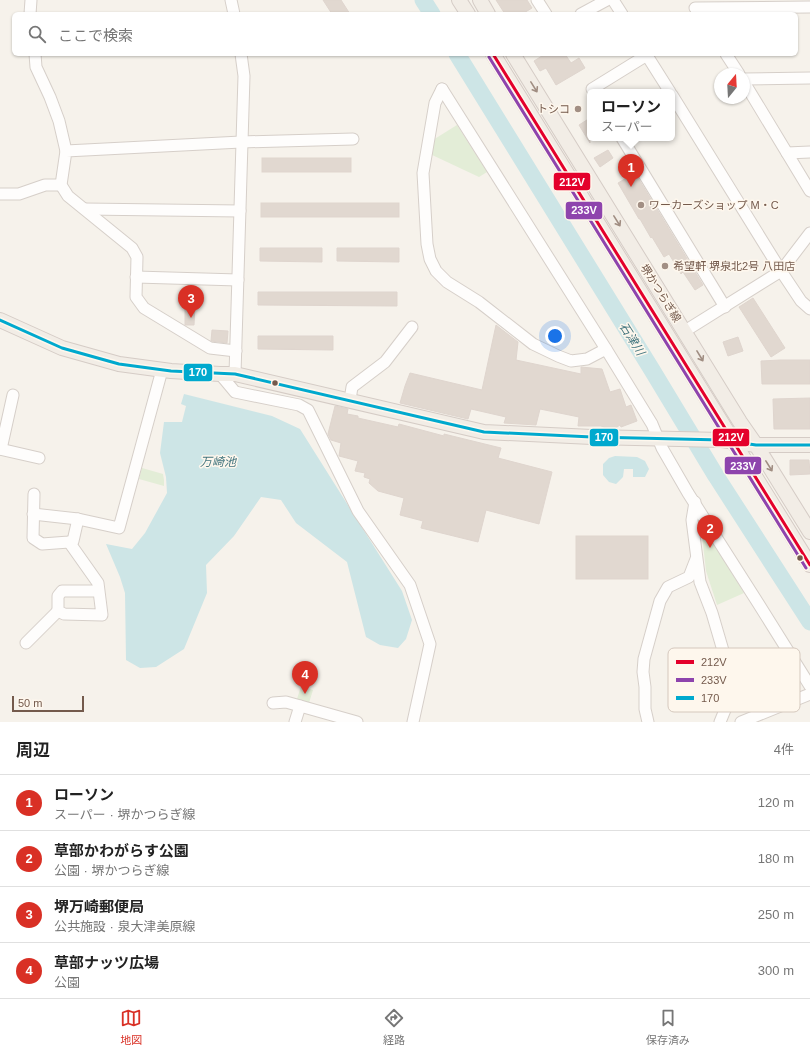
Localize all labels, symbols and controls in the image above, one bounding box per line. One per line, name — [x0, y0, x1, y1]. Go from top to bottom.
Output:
search box — [12, 12, 798, 56]
icon: search — [26, 23, 48, 45]
text: ここで検索 — [58, 27, 133, 44]
north arrow — [714, 68, 750, 104]
one-way arrow — [530, 81, 538, 93]
popup — [587, 89, 675, 141]
text: ローソン — [601, 98, 661, 115]
place label: トシコ — [537, 103, 570, 115]
marker: トシコ — [573, 104, 583, 114]
text: スーパー — [601, 119, 653, 134]
pin: 1 — [618, 154, 644, 187]
line badge: 212V — [553, 172, 591, 191]
text: 212V — [559, 176, 586, 188]
place label: ワーカーズショップ M・C — [649, 199, 779, 211]
marker: ワーカーズショップ M・C — [636, 200, 646, 210]
line badge: 233V — [565, 201, 603, 220]
text: 233V — [571, 204, 598, 216]
one-way arrow — [613, 215, 621, 226]
place label: 希望軒 堺泉北2号 八田店 — [673, 260, 795, 272]
marker: 希望軒 堺泉北2号 八田店 — [660, 261, 670, 271]
street label: 堺かつらぎ線 — [638, 262, 684, 324]
pin: 3 — [178, 285, 204, 318]
water label: 石津川 — [617, 320, 649, 360]
your location — [545, 326, 565, 346]
one-way arrow — [696, 350, 704, 361]
line badge: 170 — [183, 363, 213, 382]
text: 170 — [189, 366, 207, 378]
unlabelled marker — [270, 378, 280, 388]
line badge: 170 — [589, 428, 619, 447]
line badge: 212V — [712, 428, 750, 447]
text: 170 — [595, 431, 613, 443]
text: 212V — [718, 431, 745, 443]
water label: 万崎池 — [200, 455, 237, 469]
line badge: 233V — [724, 456, 762, 475]
text: 233V — [730, 460, 757, 472]
one-way arrow — [765, 460, 773, 471]
pin: 2 — [697, 515, 723, 548]
unlabelled marker — [795, 553, 805, 563]
legend — [668, 648, 800, 712]
text: 212V — [701, 656, 727, 668]
pin: 4 — [292, 661, 318, 694]
text: 233V — [701, 674, 727, 686]
text: 170 — [701, 692, 719, 704]
scale bar — [12, 694, 84, 713]
text: 50 m — [18, 697, 42, 709]
text: 周辺 — [16, 741, 50, 760]
text: 4件 — [774, 742, 794, 757]
text: ローソン — [54, 786, 114, 803]
text: 1 — [25, 795, 33, 810]
text: 120 m — [758, 795, 794, 810]
text: スーパー · 堺かつらぎ線 — [54, 807, 195, 822]
text: 草部かわがらす公園 — [54, 842, 189, 859]
text: 2 — [25, 851, 33, 866]
text: 180 m — [758, 851, 794, 866]
text: 公園 · 堺かつらぎ線 — [54, 863, 170, 878]
text: 堺万崎郵便局 — [54, 898, 144, 915]
text: 3 — [25, 907, 33, 922]
text: 250 m — [758, 907, 794, 922]
text: 公共施設 · 泉大津美原線 — [54, 919, 196, 934]
text: 草部ナッツ広場 — [54, 954, 159, 971]
text: 4 — [25, 963, 33, 978]
text: 300 m — [758, 963, 794, 978]
text: 公園 — [54, 975, 80, 990]
tab: 地図 — [120, 1007, 142, 1047]
tab: 経路 — [383, 1007, 405, 1047]
tab: 保存済み — [646, 1007, 690, 1047]

